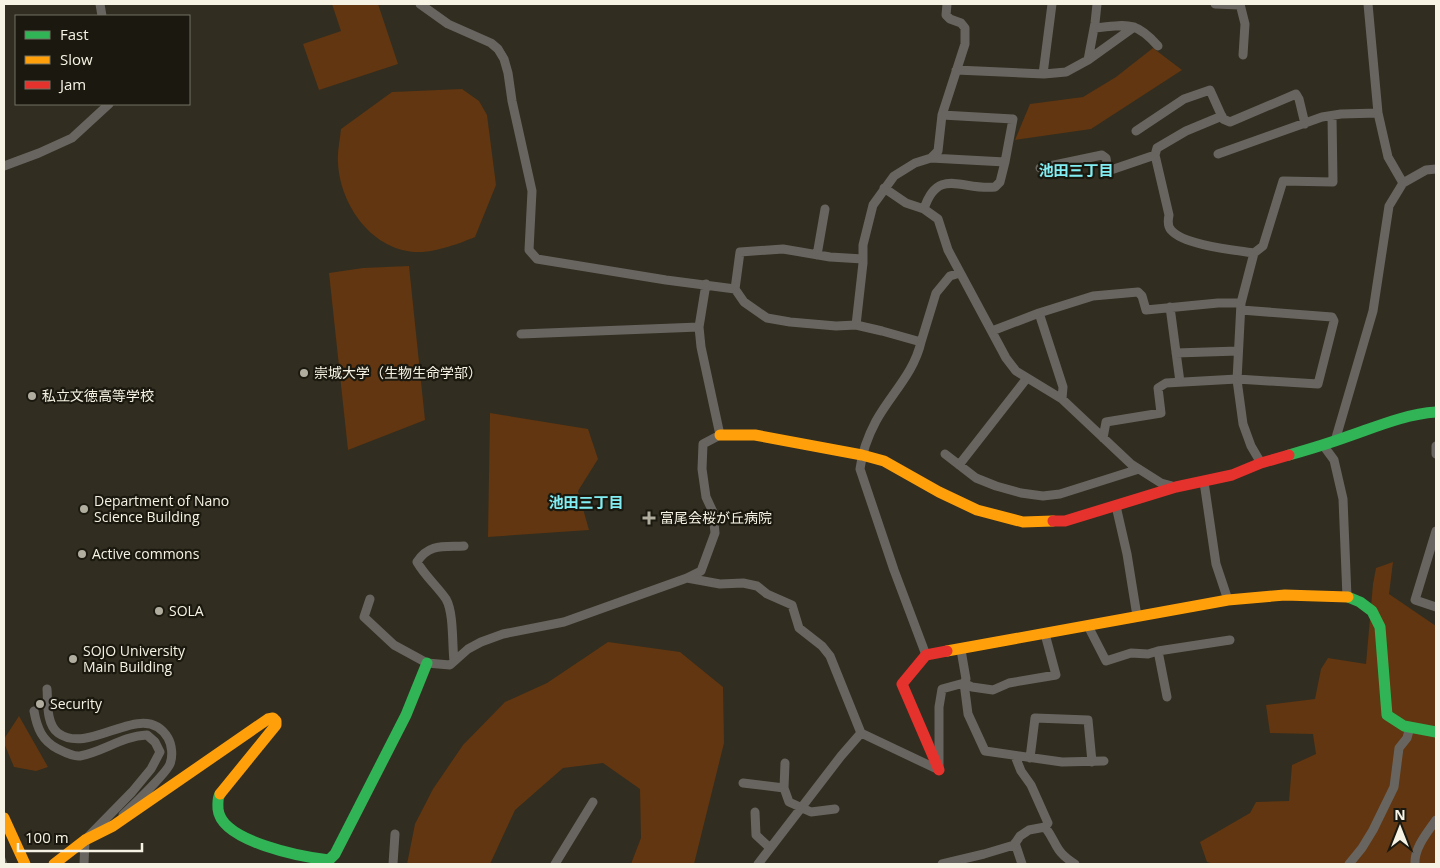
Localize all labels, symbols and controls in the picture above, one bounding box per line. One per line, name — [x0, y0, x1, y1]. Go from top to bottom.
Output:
legend — [15, 15, 190, 105]
text: Fast — [60, 24, 89, 44]
text: Slow — [60, 49, 93, 69]
text: Jam — [58, 74, 86, 94]
district label: 池田三丁目 — [1038, 160, 1114, 180]
place label: 崇城大学（生物生命学部） — [314, 363, 482, 382]
marker: 崇城大学（生物生命学部） — [298, 367, 310, 379]
place label: 私立文徳高等学校 — [42, 386, 154, 405]
marker: 私立文徳高等学校 — [26, 390, 38, 402]
place label: Department of Nano Science Building — [94, 491, 229, 526]
district label: 池田三丁目 — [548, 492, 624, 512]
marker: Department of Nano Science Building — [78, 503, 90, 515]
place label: 富尾会桜が丘病院 — [660, 508, 772, 527]
marker: 富尾会桜が丘病院 — [642, 511, 656, 525]
place label: Active commons — [92, 544, 200, 563]
marker: Active commons — [76, 548, 88, 560]
place label: SOLA — [169, 601, 204, 620]
marker: SOLA — [153, 605, 165, 617]
place label: SOJO University Main Building — [83, 641, 186, 676]
marker: SOJO University Main Building — [67, 653, 79, 665]
place label: Security — [50, 694, 103, 713]
marker: Security — [34, 698, 46, 710]
north arrow — [1375, 803, 1425, 853]
text: N — [1394, 805, 1406, 824]
scale bar — [18, 820, 141, 852]
text: 100 m — [25, 827, 69, 847]

